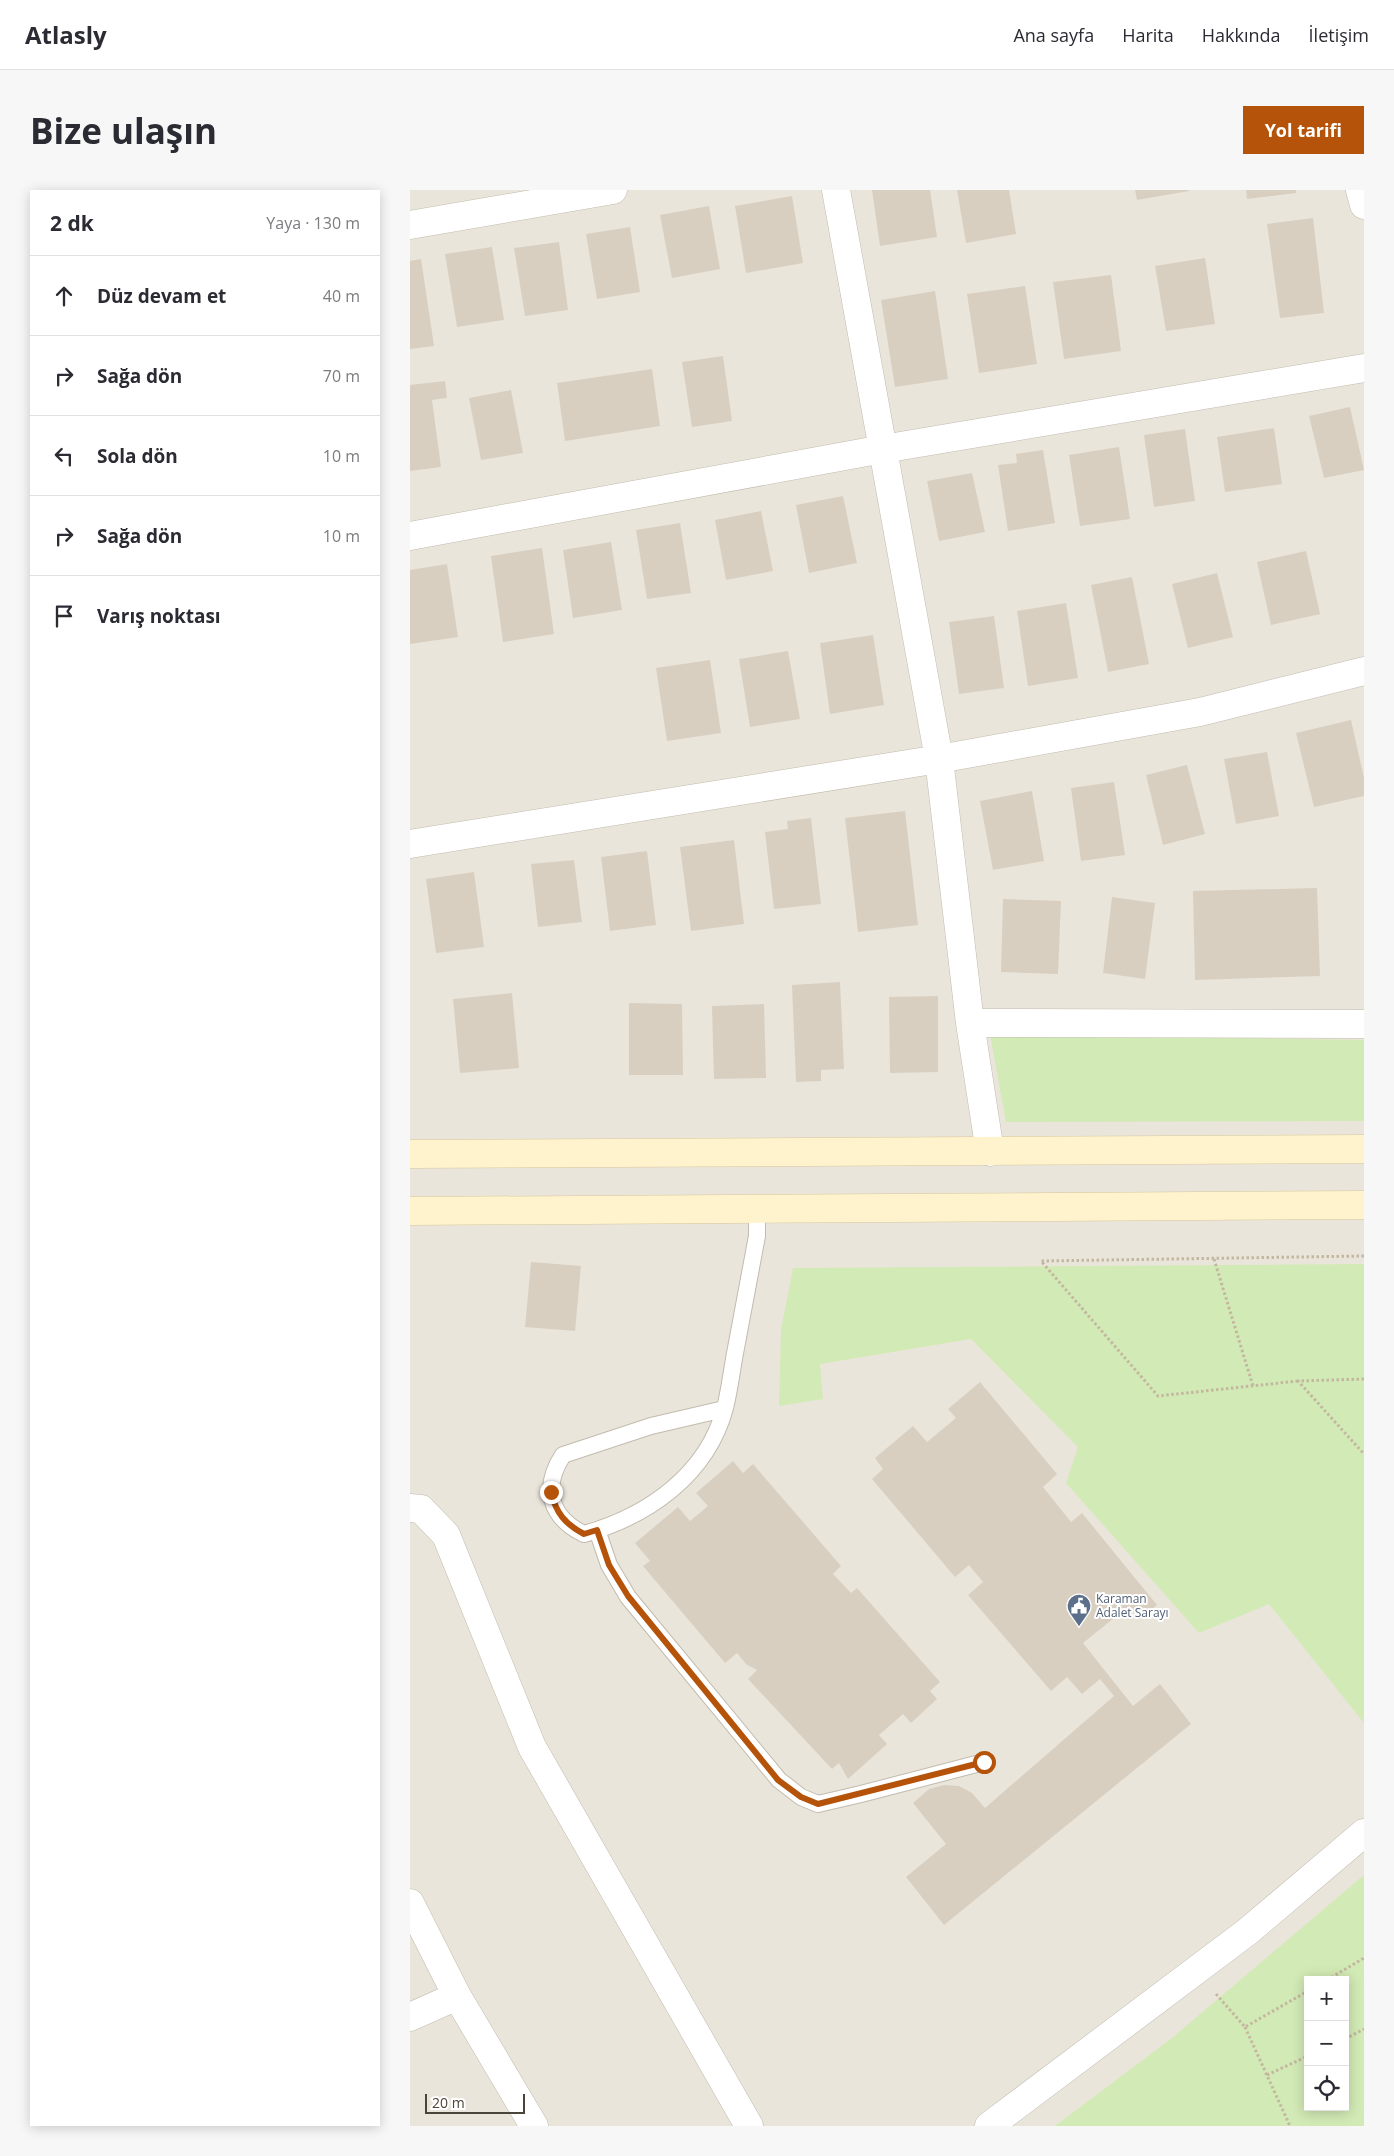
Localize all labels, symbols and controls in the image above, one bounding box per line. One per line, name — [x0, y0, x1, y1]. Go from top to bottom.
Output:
text: Atlasly — [25, 18, 107, 51]
text: Ana sayfa — [1013, 23, 1094, 47]
text: Harita — [1122, 23, 1174, 47]
text: Hakkında — [1202, 23, 1281, 47]
text: İletişim — [1309, 23, 1369, 47]
button: Yol tarifi — [1243, 106, 1364, 154]
text: Bize ulaşın — [30, 107, 217, 154]
text: 2 dk — [50, 209, 94, 237]
text: Yaya · 130 m — [266, 212, 360, 234]
icon: ahead — [50, 282, 78, 310]
text: Düz devam et — [97, 283, 226, 309]
text: 40 m — [323, 285, 360, 307]
icon: right — [50, 362, 78, 390]
text: Sağa dön — [97, 363, 182, 389]
text: 70 m — [323, 365, 360, 387]
icon: left — [50, 442, 78, 470]
text: Sola dön — [97, 443, 178, 469]
text: 10 m — [323, 445, 360, 467]
icon: right — [50, 522, 78, 550]
text: Sağa dön — [97, 523, 182, 549]
text: 10 m — [323, 525, 360, 547]
icon: arrive — [50, 602, 78, 630]
text: Varış noktası — [97, 603, 221, 629]
route end — [540, 1481, 563, 1504]
place label: Karaman Adalet Sarayı — [1096, 1590, 1169, 1621]
public building icon: Karaman Adalet Sarayı — [1066, 1593, 1092, 1627]
route start — [973, 1751, 996, 1774]
map controls — [1304, 1976, 1349, 2111]
button: + — [1304, 1976, 1349, 2021]
button: − — [1304, 2021, 1349, 2066]
button: locate — [1304, 2066, 1349, 2111]
scale bar — [425, 2091, 525, 2114]
text: 20 m — [432, 2093, 465, 2112]

